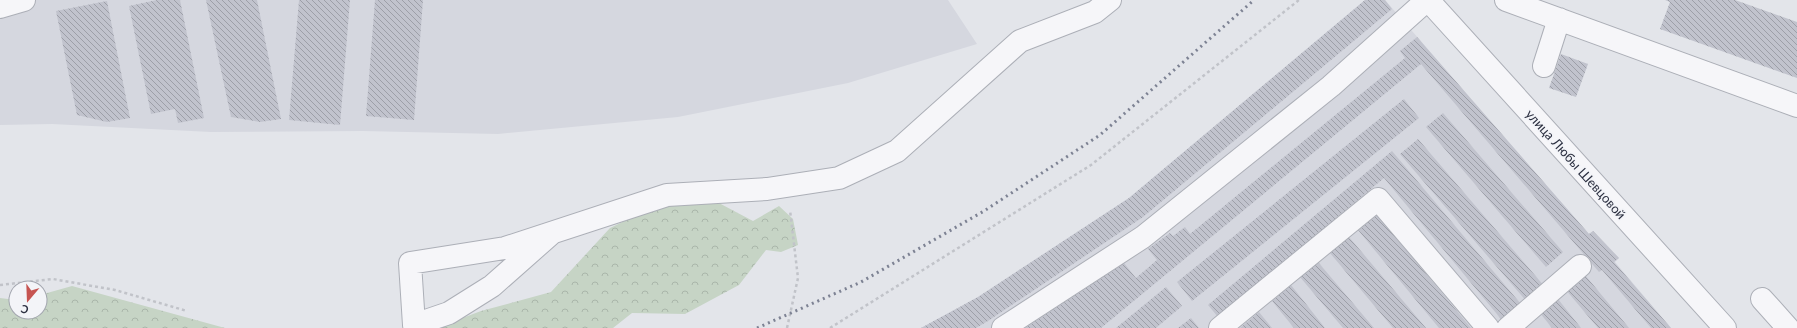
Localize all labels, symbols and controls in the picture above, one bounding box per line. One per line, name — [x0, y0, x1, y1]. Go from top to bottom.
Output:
street label: улица Любы Шевцовой — [1522, 106, 1630, 222]
north arrow — [8, 280, 48, 320]
text: С — [18, 302, 30, 317]

